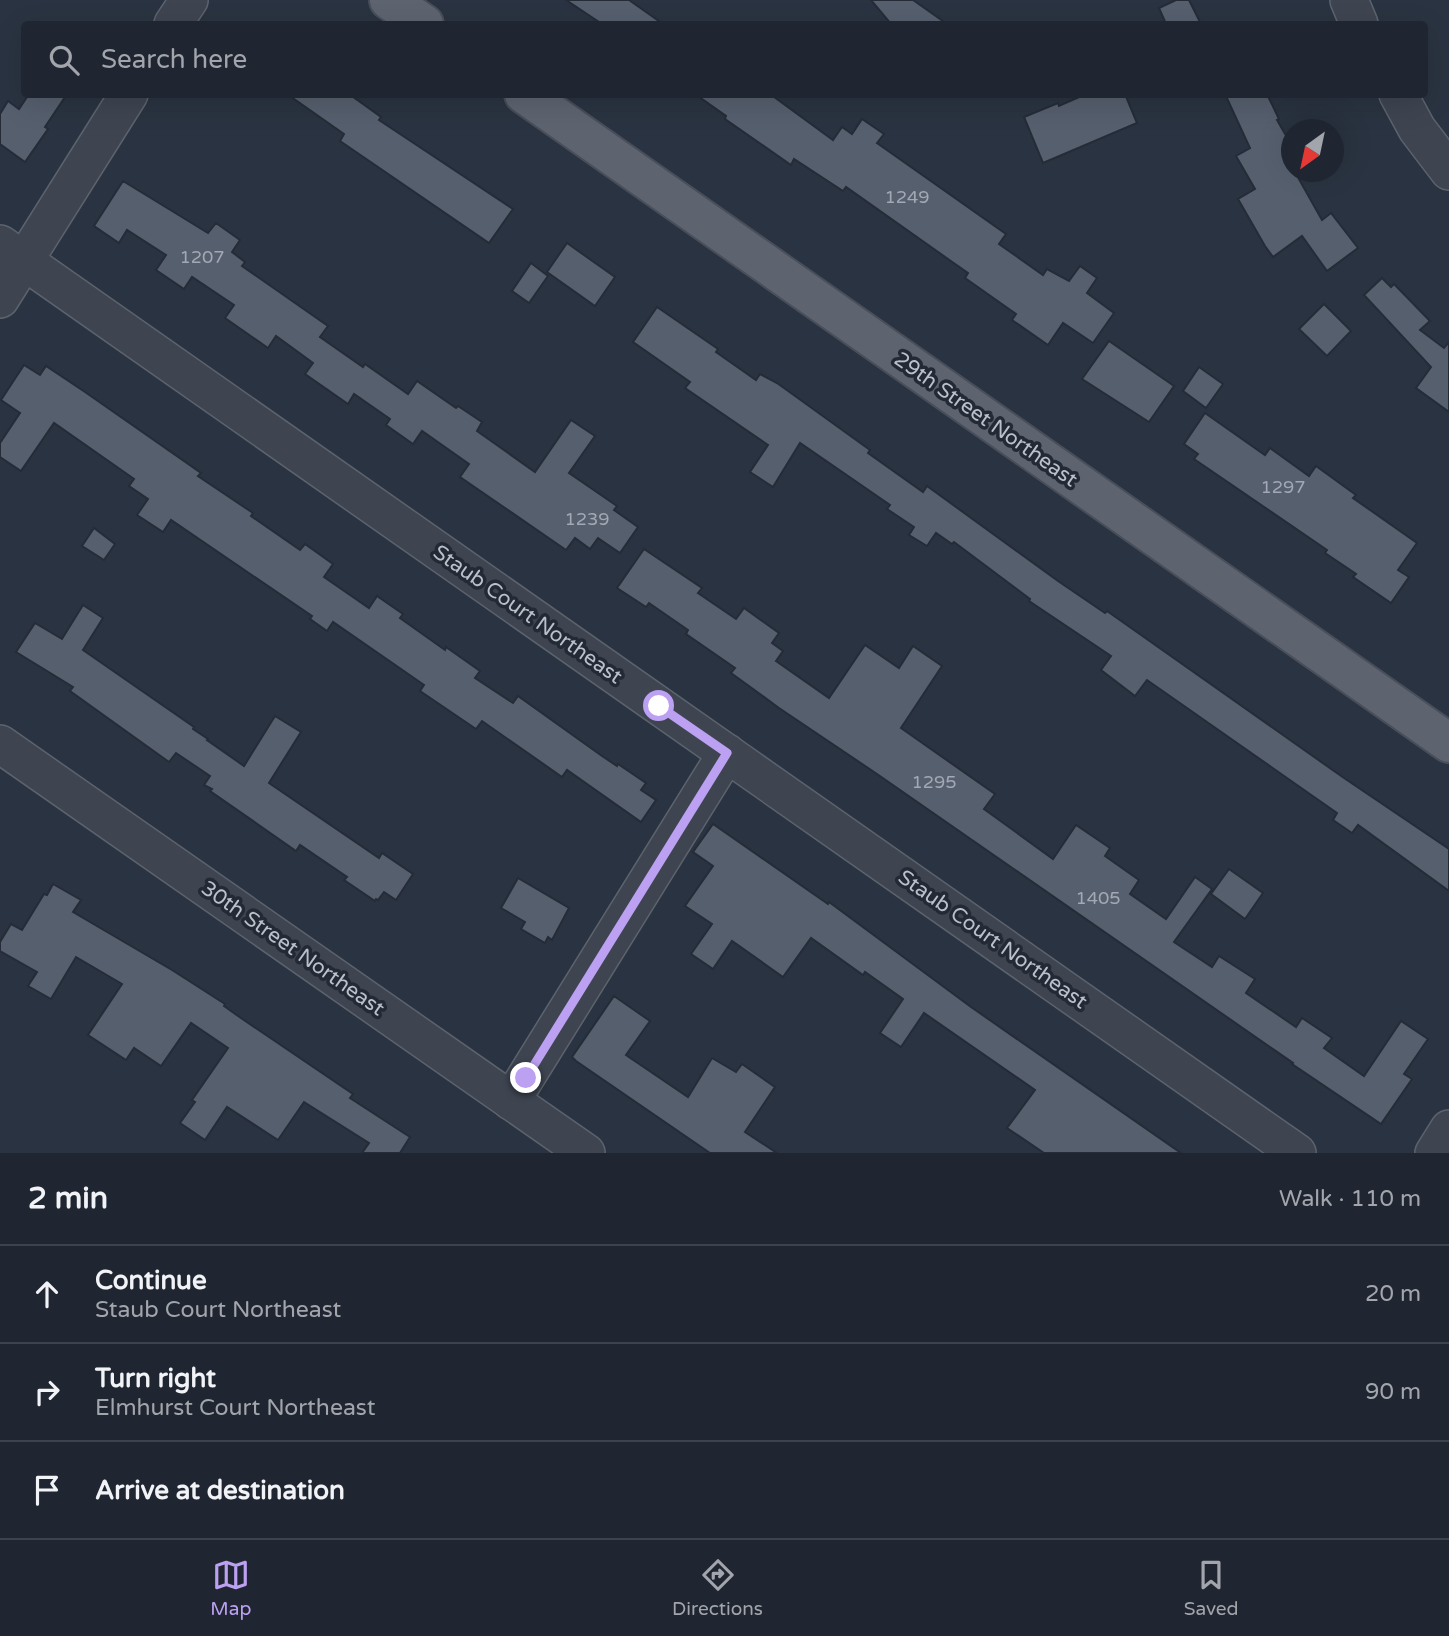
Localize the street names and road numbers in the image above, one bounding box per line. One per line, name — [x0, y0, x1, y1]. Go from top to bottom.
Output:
street label: 29th Street Northeast — [889, 347, 1082, 492]
street label: Staub Court Northeast — [428, 540, 627, 689]
street label: Staub Court Northeast — [893, 865, 1092, 1014]
street label: 30th Street Northeast — [196, 876, 389, 1021]

